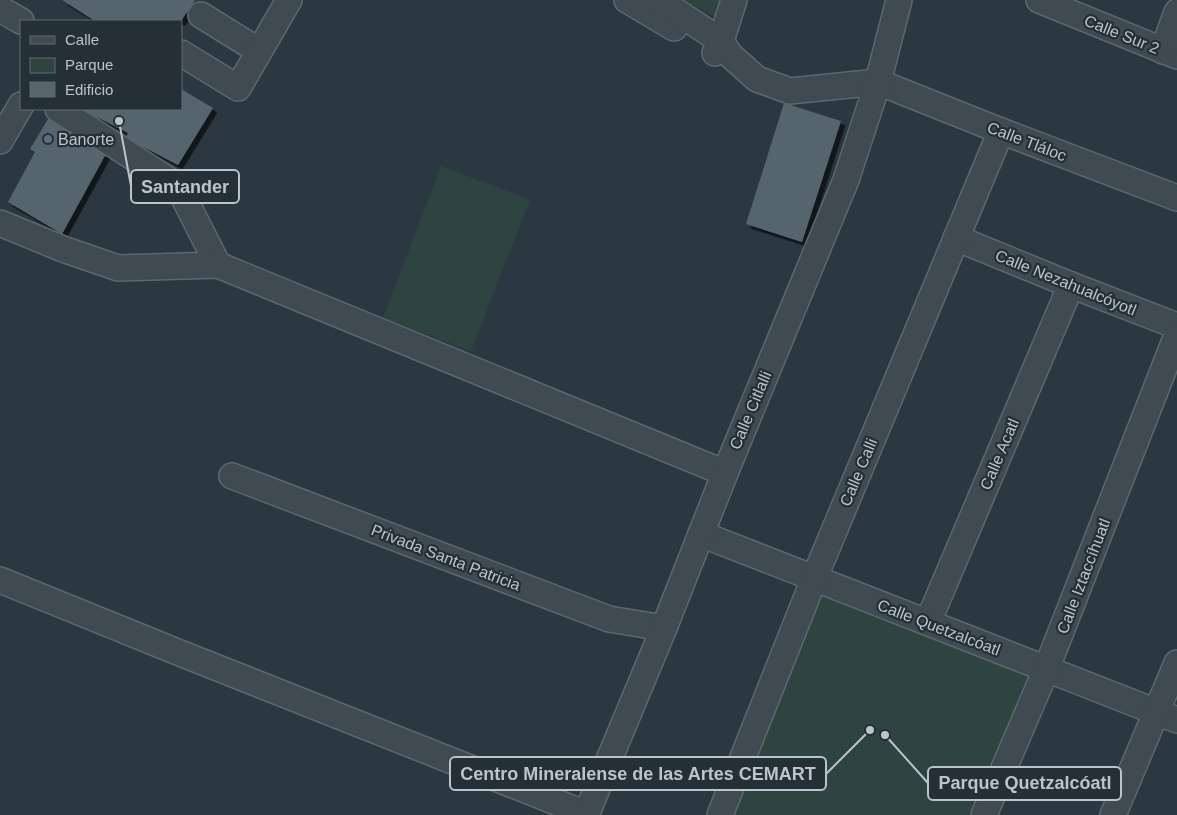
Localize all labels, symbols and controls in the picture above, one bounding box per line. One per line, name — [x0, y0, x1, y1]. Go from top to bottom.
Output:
street label: Calle Sur 2 — [1082, 12, 1162, 57]
legend — [20, 20, 182, 110]
text: Calle — [65, 31, 99, 48]
text: Parque — [65, 56, 113, 73]
text: Edificio — [65, 81, 113, 98]
street label: Calle Tláloc — [985, 119, 1069, 164]
place label: Banorte — [58, 131, 114, 148]
marker: Banorte — [42, 133, 54, 145]
callout: Santander — [131, 170, 239, 203]
text: Santander — [141, 177, 229, 197]
street label: Calle Nezahualcóyotl — [993, 246, 1139, 318]
street label: Calle Citlalli — [726, 368, 775, 452]
street label: Calle Acatl — [977, 416, 1022, 492]
street label: Calle Calli — [837, 436, 880, 509]
street label: Calle Iztaccíhuatl — [1054, 516, 1113, 636]
street label: Privada Santa Patricia — [369, 521, 523, 594]
street label: Calle Quetzalcóatl — [875, 596, 1002, 659]
callout: Centro Mineralense de las Artes CEMART — [450, 757, 826, 790]
text: Centro Mineralense de las Artes CEMART — [460, 764, 816, 784]
callout: Parque Quetzalcóatl — [928, 767, 1121, 800]
text: Parque Quetzalcóatl — [938, 773, 1112, 793]

